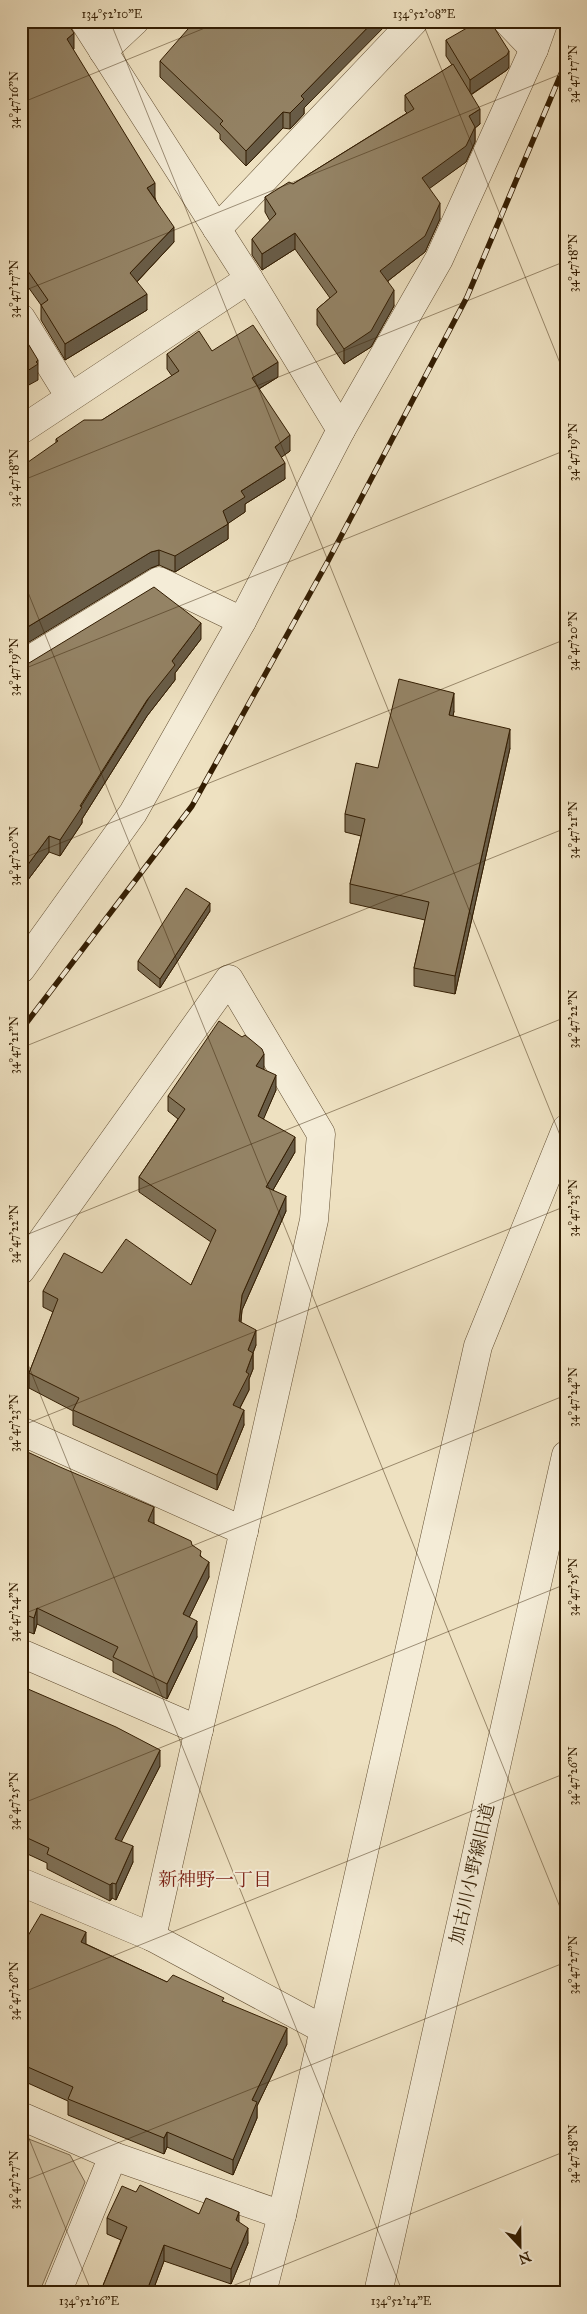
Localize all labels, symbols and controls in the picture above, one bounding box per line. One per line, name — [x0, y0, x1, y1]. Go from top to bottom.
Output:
text: 134°52'10"E — [82, 7, 143, 21]
text: 134°52'08"E — [393, 7, 456, 21]
text: 34°47'17"N — [566, 45, 580, 103]
text: 34°47'16"N — [7, 71, 21, 129]
text: 34°47'18"N — [566, 234, 580, 292]
text: 34°47'17"N — [7, 260, 21, 318]
text: 34°47'19"N — [566, 423, 580, 481]
text: 34°47'18"N — [7, 449, 21, 507]
text: 34°47'20"N — [566, 611, 580, 671]
text: 34°47'19"N — [7, 638, 21, 696]
text: 34°47'21"N — [566, 801, 580, 859]
text: 34°47'20"N — [7, 826, 21, 886]
text: 34°47'22"N — [566, 990, 580, 1048]
text: 34°47'21"N — [7, 1016, 21, 1074]
text: 34°47'23"N — [566, 1179, 580, 1237]
text: 34°47'22"N — [7, 1205, 21, 1263]
text: 34°47'24"N — [566, 1367, 580, 1427]
text: 34°47'23"N — [7, 1394, 21, 1452]
text: 34°47'25"N — [566, 1558, 580, 1616]
text: 34°47'24"N — [7, 1582, 21, 1642]
text: 34°47'26"N — [566, 1746, 580, 1806]
text: 34°47'25"N — [7, 1772, 21, 1830]
street label: 加古川小野線旧道 — [445, 1801, 499, 1947]
district label: 新神野一丁目 — [158, 1868, 272, 1891]
text: 34°47'27"N — [566, 1935, 580, 1995]
text: 34°47'26"N — [7, 1961, 21, 2021]
text: 34°47'28"N — [566, 2124, 580, 2184]
text: 34°47'27"N — [7, 2150, 21, 2210]
north arrow — [494, 2222, 544, 2272]
text: N — [516, 2247, 533, 2268]
text: 134°52'16"E — [59, 2294, 119, 2308]
text: 134°52'14"E — [371, 2294, 432, 2308]

